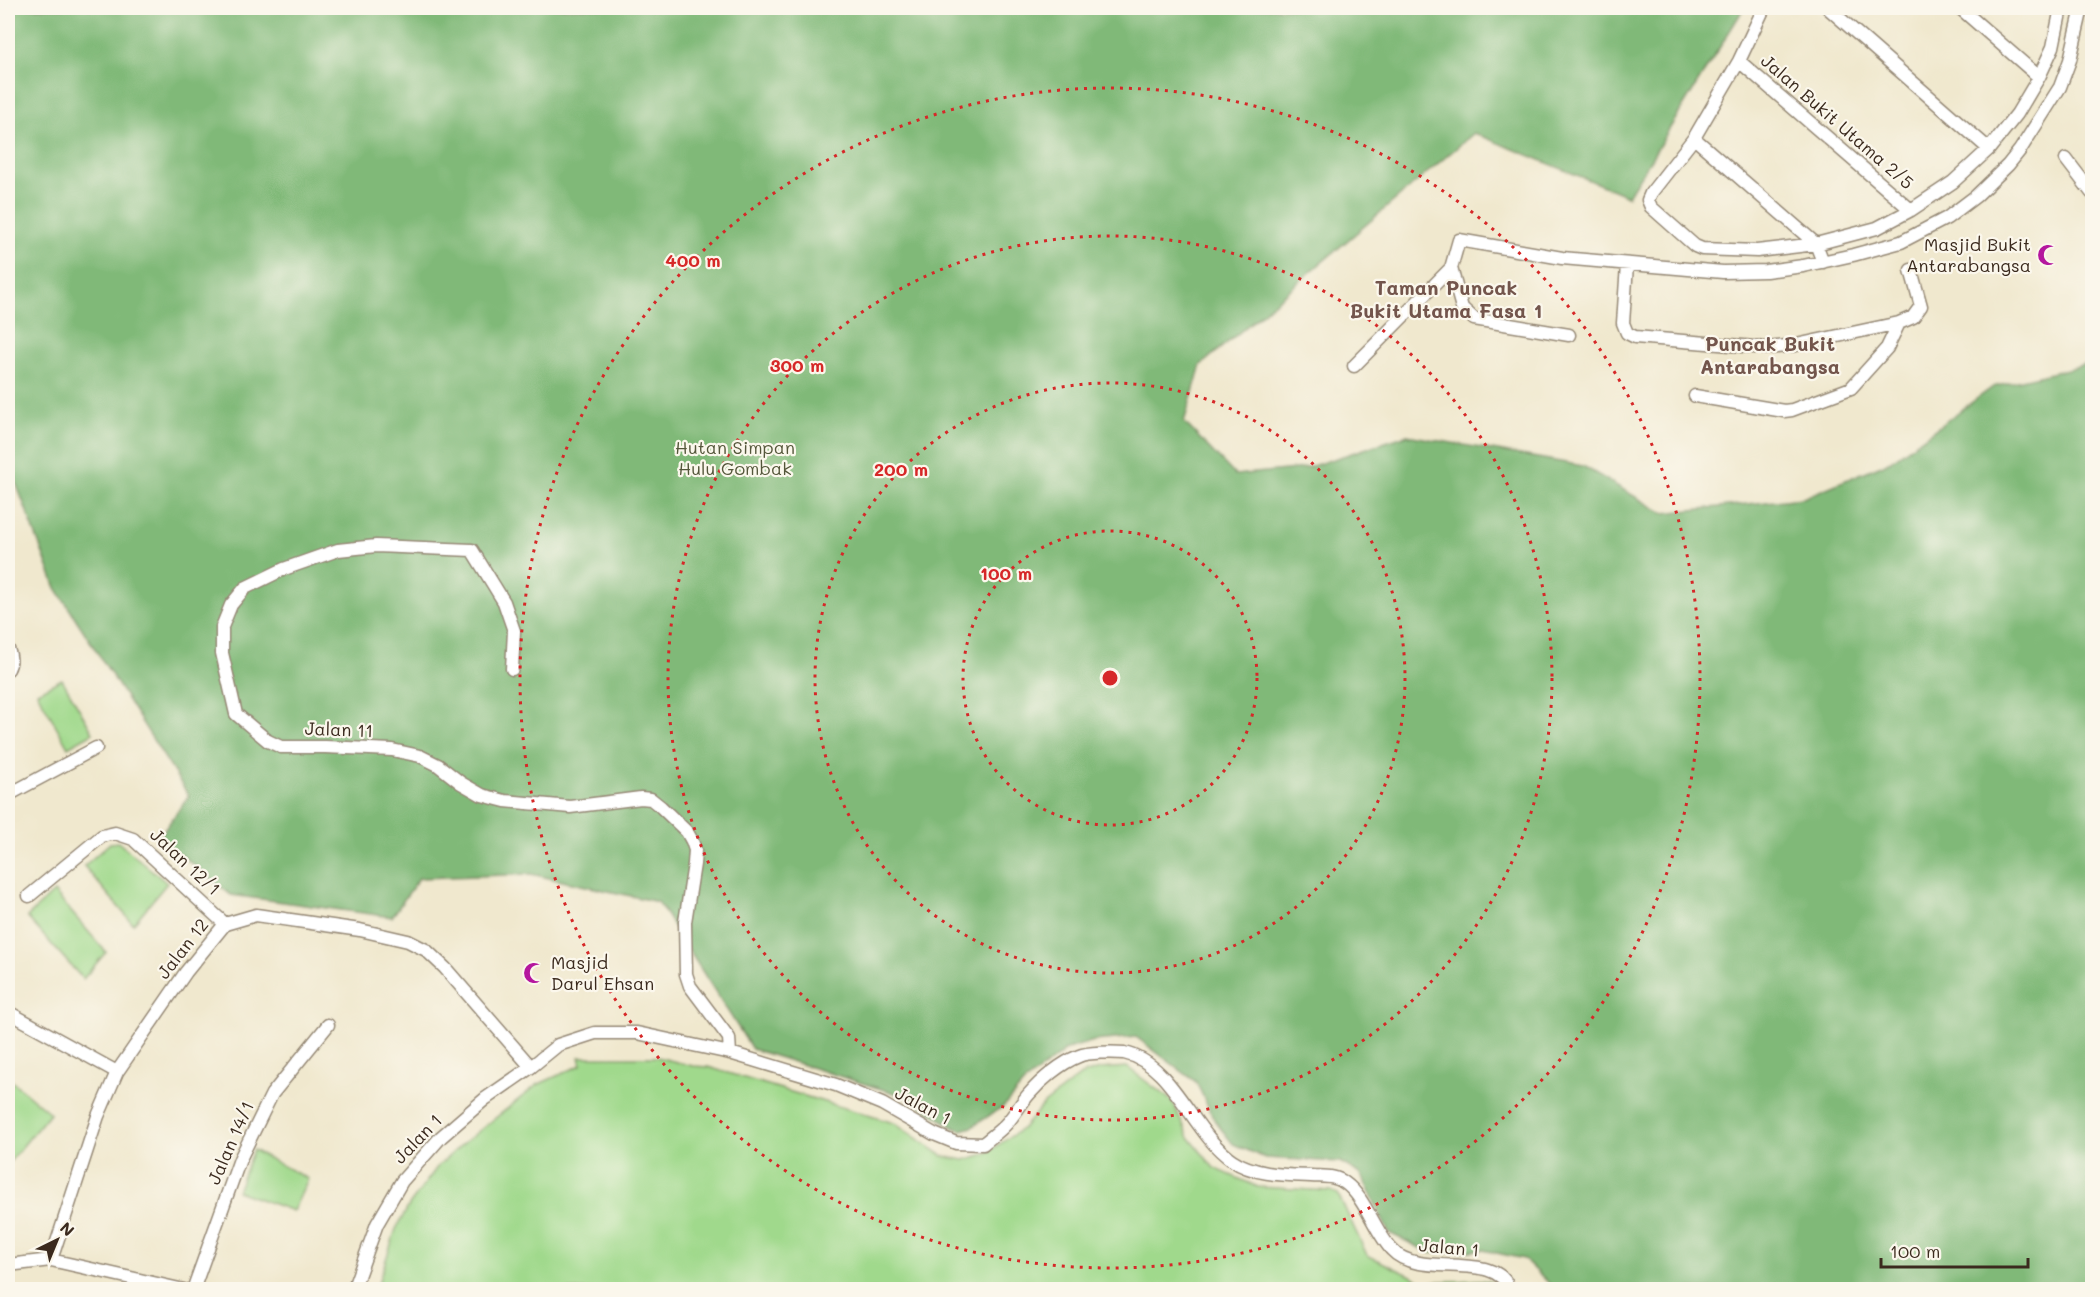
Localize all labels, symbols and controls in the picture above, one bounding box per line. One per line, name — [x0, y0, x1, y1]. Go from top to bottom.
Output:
street label: Jalan Bukit Utama 2/5 — [1756, 48, 1919, 194]
place label: Masjid Bukit Antarabangsa — [1906, 232, 2031, 277]
mosque icon: Masjid Bukit Antarabangsa — [2036, 243, 2060, 267]
text: 400 m — [665, 248, 721, 272]
district label: Taman Puncak Bukit Utama Fasa 1 — [1350, 274, 1542, 323]
district label: Puncak Bukit Antarabangsa — [1700, 330, 1840, 379]
text: 300 m — [770, 353, 824, 377]
park label: Hutan Simpan Hulu Gombak — [675, 435, 795, 480]
text: 200 m — [874, 457, 928, 481]
text: 100 m — [980, 561, 1032, 585]
centre of rings — [1100, 668, 1120, 688]
street label: Jalan 11 — [304, 716, 374, 742]
street label: Jalan 12/1 — [145, 822, 226, 900]
street label: Jalan 12 — [151, 913, 213, 984]
place label: Masjid Darul Ehsan — [551, 950, 654, 995]
mosque icon: Masjid Darul Ehsan — [522, 961, 546, 985]
street label: Jalan 1 — [891, 1080, 956, 1130]
street label: Jalan 14/1 — [201, 1097, 259, 1188]
street label: Jalan 1 — [388, 1108, 447, 1168]
north arrow — [27, 1210, 87, 1270]
text: N — [56, 1217, 79, 1240]
scale bar — [1881, 1231, 2028, 1269]
street label: Jalan 1 — [1418, 1232, 1480, 1262]
text: 100 m — [1890, 1239, 1940, 1263]

